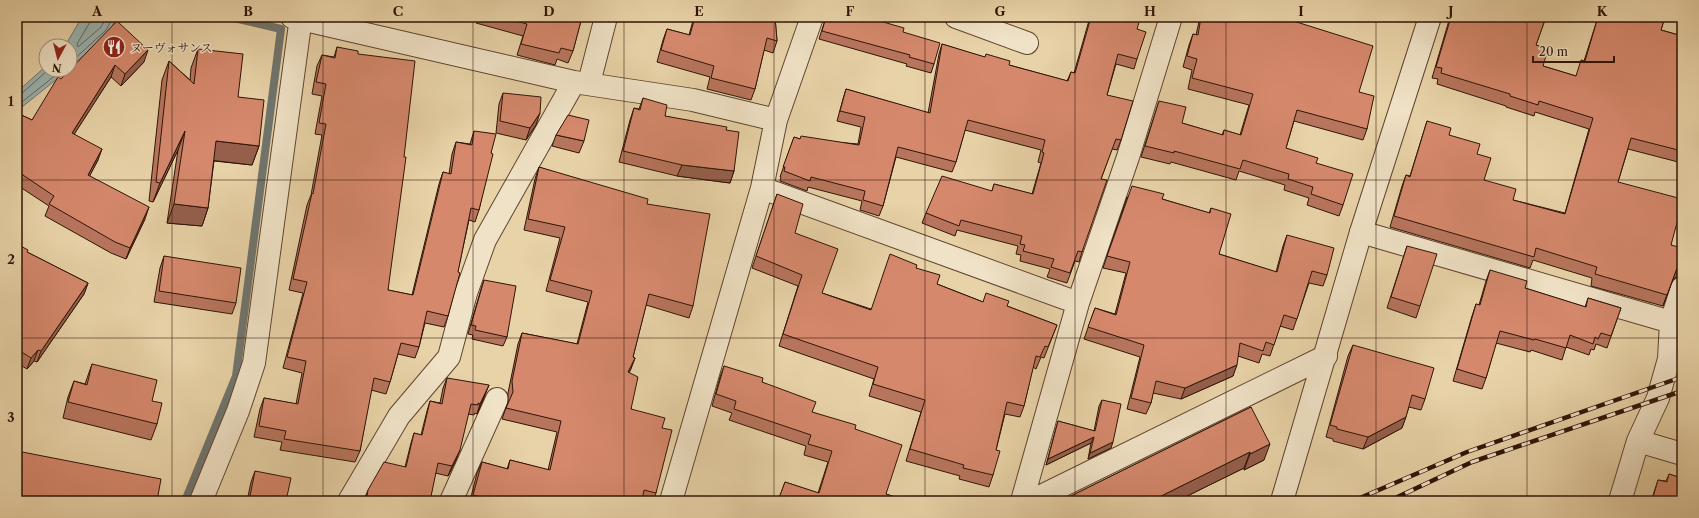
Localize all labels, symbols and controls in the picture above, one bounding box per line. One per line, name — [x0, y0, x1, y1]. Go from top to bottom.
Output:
text: A — [91, 3, 103, 19]
text: B — [243, 3, 253, 19]
text: C — [393, 3, 403, 19]
text: D — [543, 3, 555, 19]
text: E — [694, 3, 704, 19]
text: F — [846, 3, 855, 19]
text: G — [994, 3, 1006, 19]
text: H — [1144, 3, 1156, 19]
text: I — [1298, 3, 1304, 19]
text: J — [1446, 3, 1454, 19]
text: K — [1597, 3, 1608, 19]
restaurant icon: ヌーヴォサンス — [101, 34, 127, 60]
north arrow — [38, 38, 78, 78]
scale bar — [1533, 38, 1614, 64]
place label: ヌーヴォサンス — [130, 40, 213, 55]
text: 20 m — [1539, 44, 1568, 59]
text: N — [51, 60, 62, 75]
text: 1 — [8, 93, 14, 109]
text: 2 — [7, 251, 15, 267]
text: 3 — [7, 409, 15, 425]

